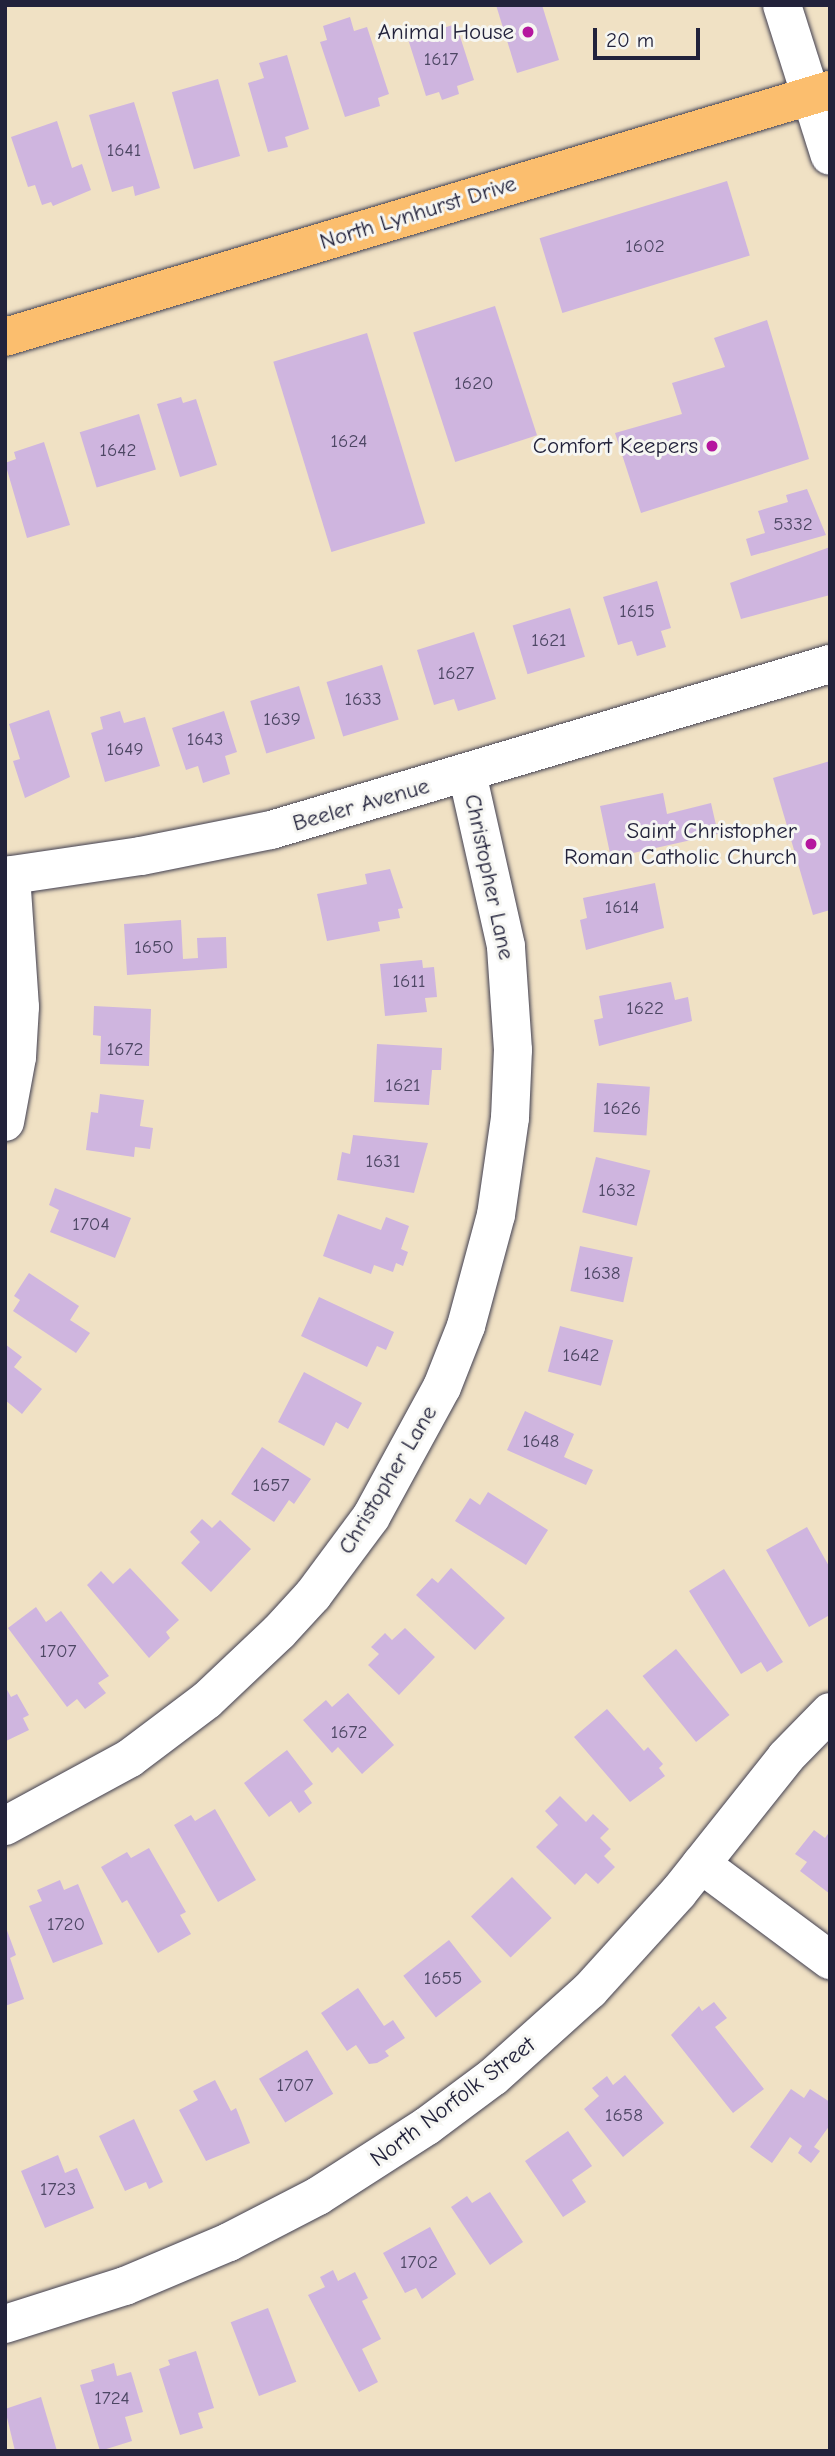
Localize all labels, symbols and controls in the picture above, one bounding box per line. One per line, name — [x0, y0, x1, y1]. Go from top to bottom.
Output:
scale bar — [597, 14, 704, 58]
place label: Animal House — [378, 18, 514, 46]
marker: Animal House — [520, 24, 536, 40]
text: 20 m — [606, 28, 654, 52]
house number: 1617 — [424, 49, 458, 71]
house number: 1641 — [107, 140, 141, 162]
street label: North Lynhurst Drive — [316, 170, 520, 256]
house number: 1602 — [625, 236, 665, 258]
house number: 1620 — [454, 373, 494, 395]
house number: 1624 — [331, 431, 367, 453]
place label: Comfort Keepers — [533, 432, 698, 460]
marker: Comfort Keepers — [704, 438, 720, 454]
house number: 1642 — [100, 440, 136, 462]
house number: 5332 — [773, 514, 813, 536]
house number: 1615 — [619, 601, 655, 623]
house number: 1621 — [531, 630, 567, 652]
house number: 1627 — [438, 663, 474, 685]
house number: 1633 — [344, 689, 382, 711]
house number: 1639 — [263, 709, 301, 731]
house number: 1643 — [187, 729, 223, 751]
house number: 1649 — [106, 739, 144, 761]
street label: Beeler Avenue — [290, 772, 432, 838]
street label: Christopher Lane — [458, 792, 520, 962]
place label: Saint Christopher Roman Catholic Church — [564, 817, 797, 871]
marker: Saint Christopher Roman Catholic Church — [803, 836, 819, 852]
house number: 1614 — [605, 897, 639, 919]
house number: 1650 — [134, 937, 174, 959]
house number: 1611 — [393, 971, 425, 993]
house number: 1622 — [626, 998, 664, 1020]
house number: 1672 — [107, 1039, 143, 1061]
house number: 1621 — [385, 1075, 421, 1097]
house number: 1626 — [603, 1098, 641, 1120]
house number: 1631 — [366, 1151, 400, 1173]
house number: 1632 — [598, 1180, 636, 1202]
house number: 1704 — [72, 1214, 110, 1236]
house number: 1638 — [583, 1263, 621, 1285]
house number: 1642 — [563, 1345, 599, 1367]
street label: Christopher Lane — [333, 1401, 443, 1559]
house number: 1648 — [523, 1431, 559, 1453]
house number: 1657 — [252, 1475, 290, 1497]
house number: 1707 — [39, 1641, 77, 1663]
house number: 1672 — [331, 1722, 367, 1744]
house number: 1720 — [47, 1914, 85, 1936]
house number: 1655 — [424, 1968, 462, 1990]
street label: North Norfolk Street — [365, 2031, 541, 2173]
house number: 1707 — [276, 2075, 314, 2097]
house number: 1658 — [605, 2105, 643, 2127]
house number: 1723 — [40, 2179, 76, 2201]
house number: 1702 — [400, 2252, 438, 2274]
house number: 1724 — [94, 2388, 130, 2410]

